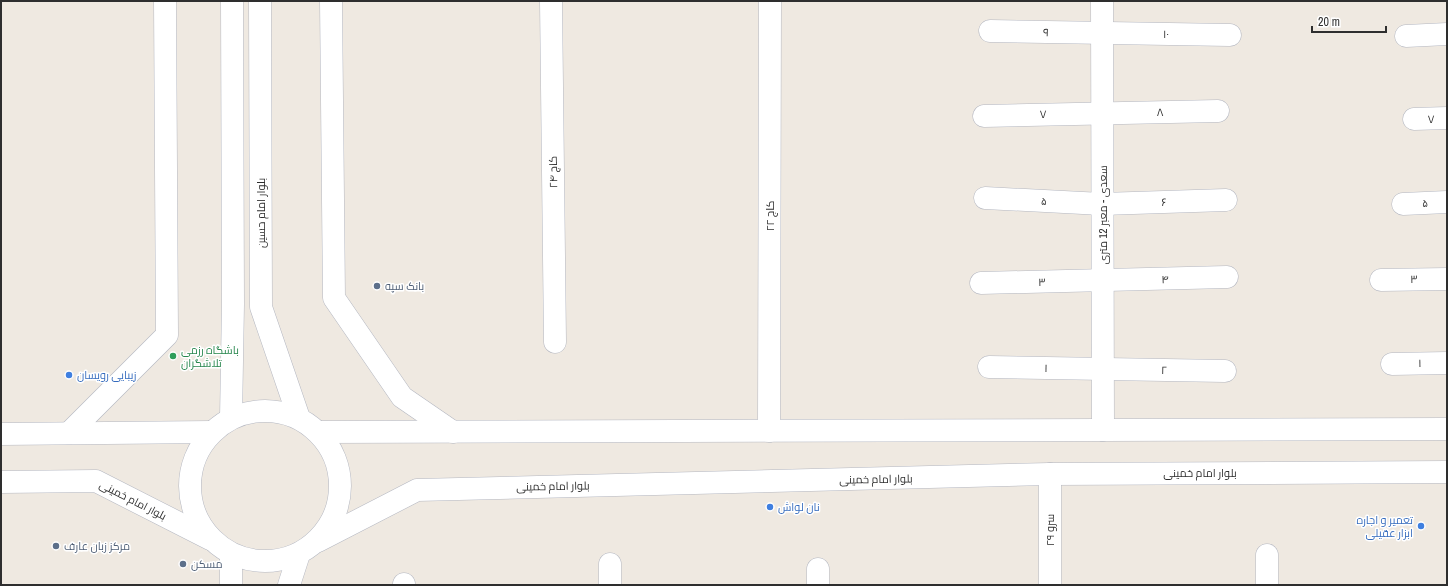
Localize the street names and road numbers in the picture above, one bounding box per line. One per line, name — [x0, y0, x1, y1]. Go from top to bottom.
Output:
street label: ۹ — [1043, 25, 1049, 39]
street label: ۱۰ — [1163, 27, 1169, 41]
street label: ۸ — [1156, 105, 1164, 119]
street label: ۷ — [1039, 107, 1047, 121]
street label: ۷ — [1427, 112, 1435, 126]
street label: کاج ۲۴ — [546, 156, 561, 188]
street label: سعدی - معبر 12 متری — [1096, 166, 1110, 264]
street label: بلوار امام حسین — [254, 178, 269, 248]
street label: ۵ — [1041, 194, 1047, 208]
street label: ۶ — [1161, 195, 1167, 209]
street label: ۵ — [1422, 196, 1428, 210]
street label: کاج ۲۲ — [763, 201, 778, 231]
street label: ۴ — [1161, 272, 1169, 286]
street label: ۳ — [1410, 272, 1418, 286]
street label: ۳ — [1038, 275, 1046, 289]
street label: ۱ — [1418, 356, 1422, 370]
street label: ۱ — [1044, 361, 1048, 375]
street label: ۲ — [1161, 363, 1167, 377]
street label: بلوار امام خمینی — [1163, 466, 1237, 481]
street label: بلوار امام خمینی — [839, 471, 913, 488]
street label: بلوار امام خمینی — [97, 477, 169, 524]
street label: بلوار امام خمینی — [516, 478, 590, 495]
street label: سرو ۲۹ — [1043, 514, 1057, 546]

